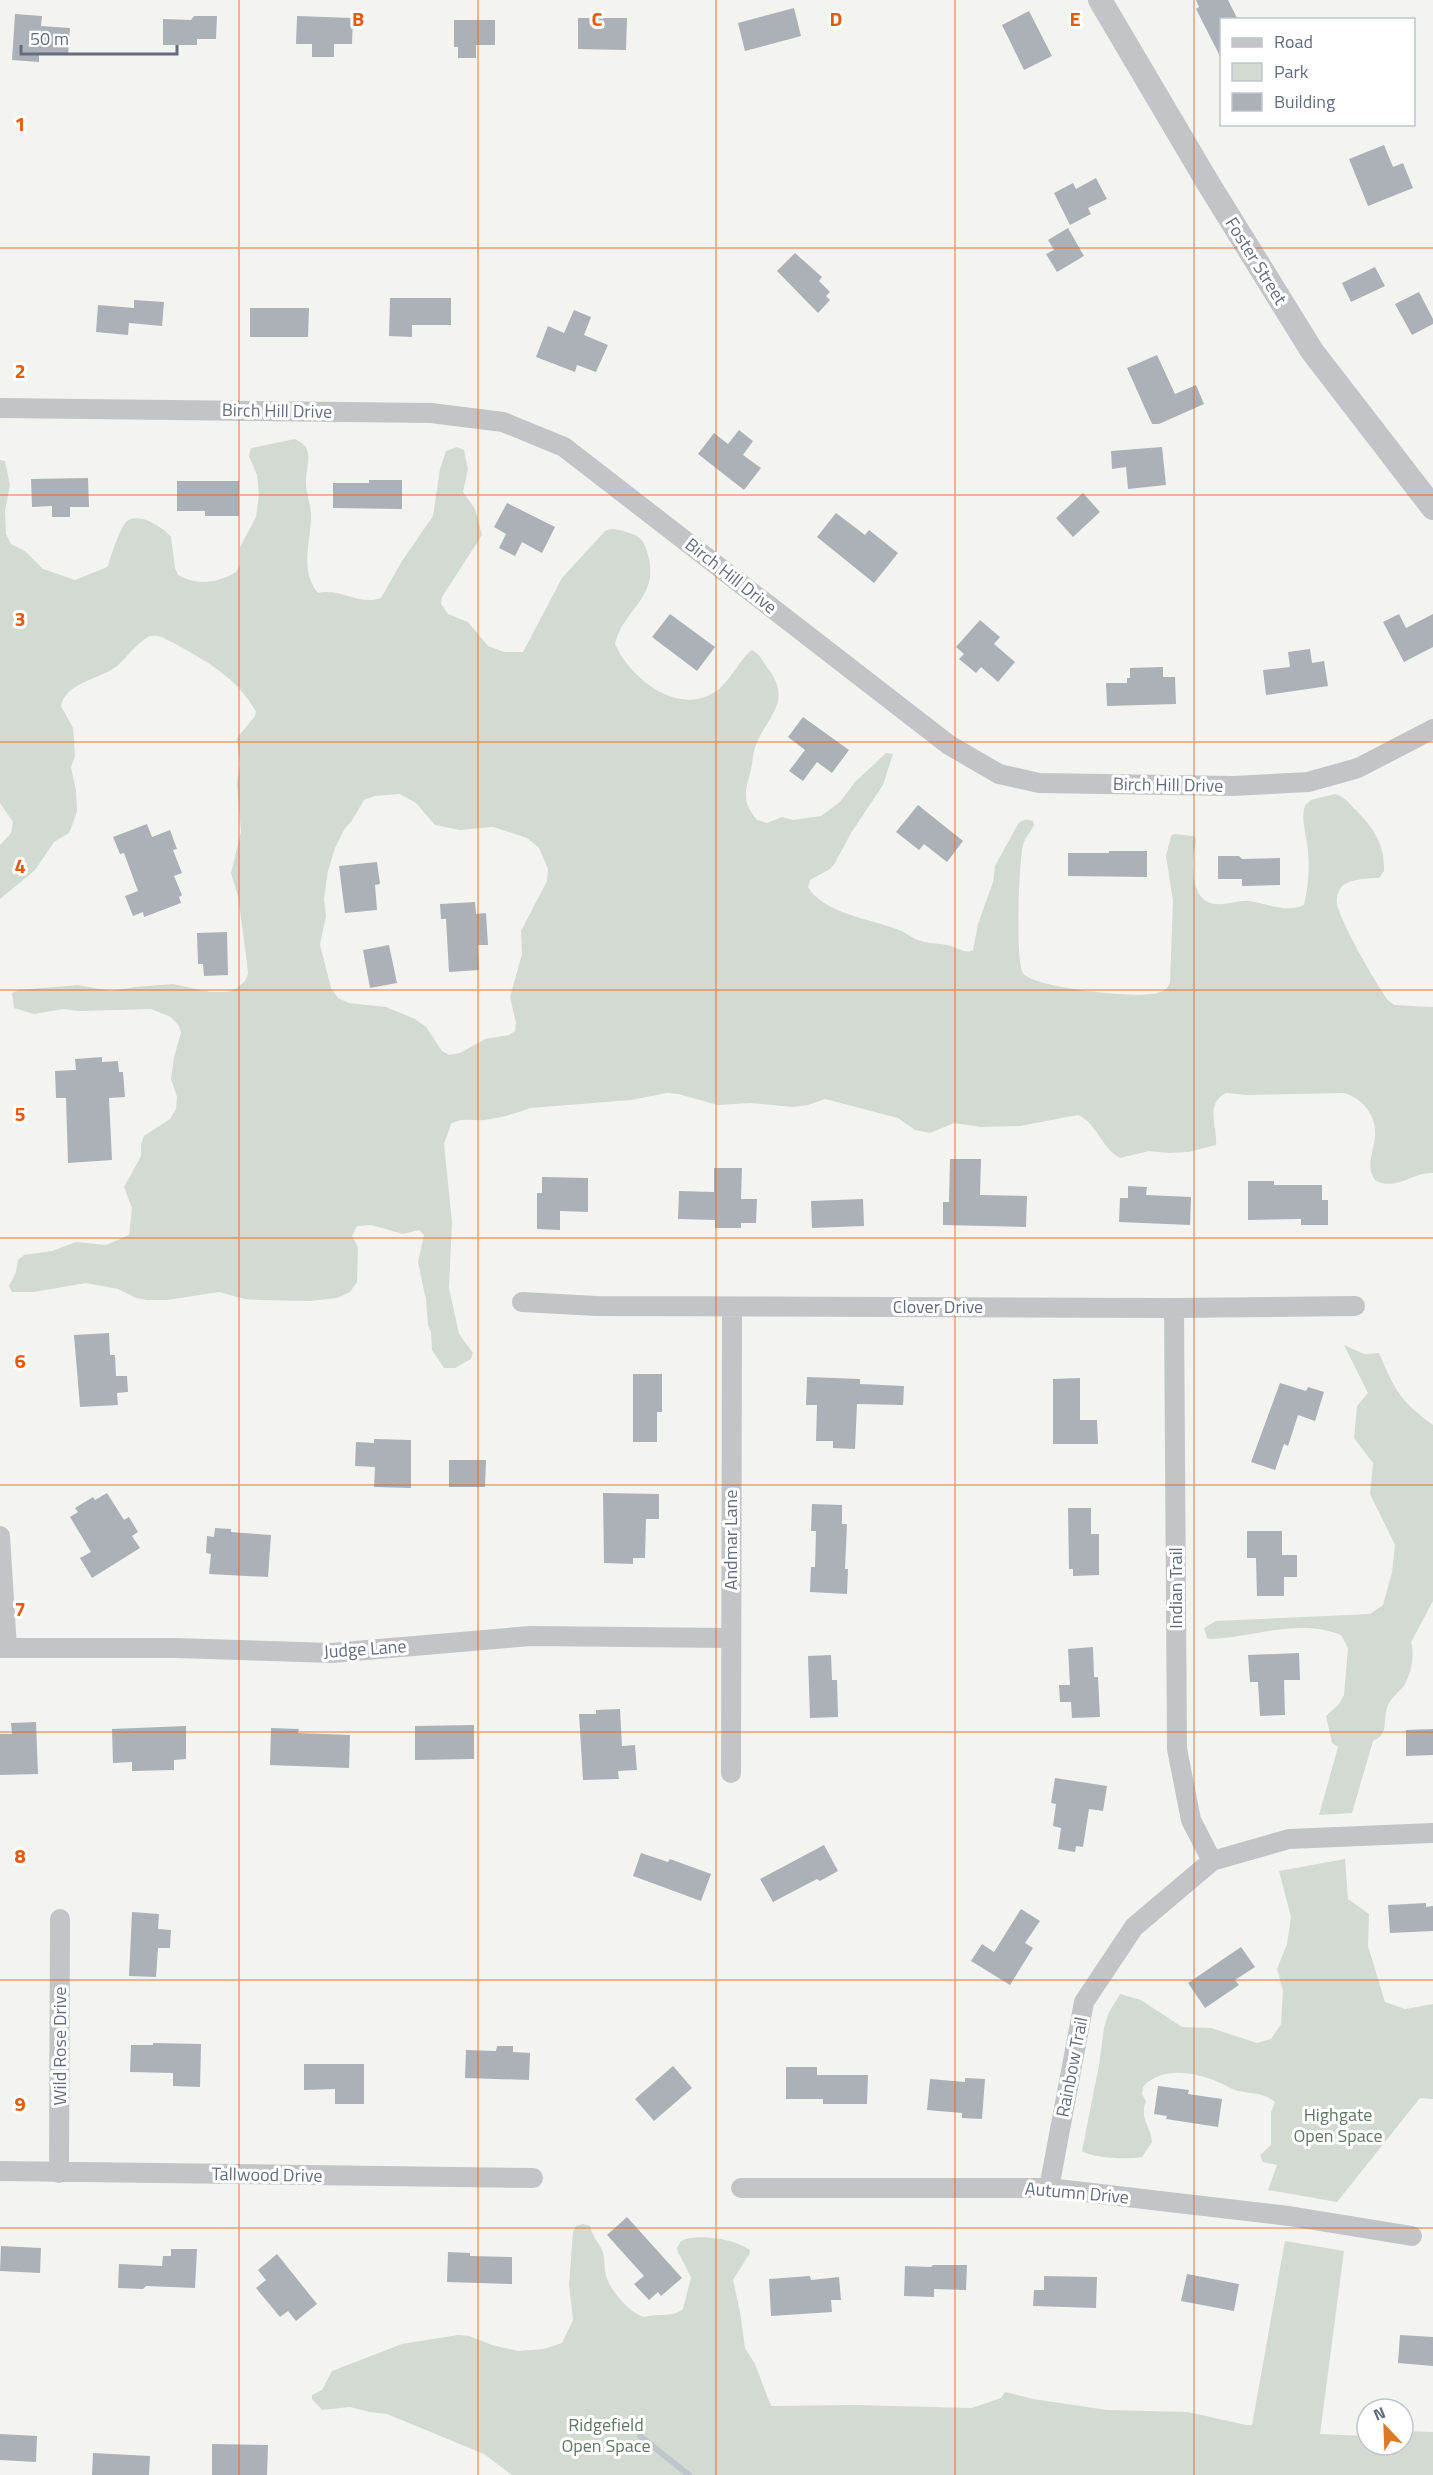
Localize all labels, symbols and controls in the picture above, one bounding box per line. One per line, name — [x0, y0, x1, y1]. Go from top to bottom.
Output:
text: B — [352, 3, 364, 34]
text: C — [592, 3, 603, 34]
text: D — [830, 3, 842, 34]
text: E — [1069, 3, 1081, 34]
scale bar — [21, 18, 177, 56]
legend — [1220, 18, 1415, 126]
text: 50 m — [30, 25, 69, 52]
text: Road — [1274, 28, 1313, 55]
text: Park — [1274, 58, 1309, 85]
text: Building — [1274, 88, 1335, 115]
text: 1 — [14, 108, 26, 139]
street label: Foster Street — [1219, 212, 1294, 310]
text: 2 — [14, 355, 26, 386]
street label: Birch Hill Drive — [222, 396, 332, 425]
street label: Birch Hill Drive — [680, 531, 783, 620]
text: 3 — [14, 603, 26, 634]
street label: Birch Hill Drive — [1113, 770, 1223, 799]
text: 4 — [14, 850, 26, 881]
text: 5 — [14, 1098, 26, 1129]
street label: Clover Drive — [893, 1293, 983, 1320]
text: 6 — [14, 1345, 26, 1376]
street label: Andmar Lane — [717, 1490, 744, 1590]
street label: Indian Trail — [1162, 1547, 1189, 1629]
text: 7 — [14, 1593, 26, 1624]
street label: Judge Lane — [323, 1632, 407, 1665]
text: 8 — [14, 1840, 26, 1871]
street label: Wild Rose Drive — [46, 1987, 73, 2105]
street label: Rainbow Trail — [1049, 2014, 1094, 2119]
text: 9 — [14, 2088, 26, 2119]
park label: Highgate Open Space — [1293, 2101, 1383, 2149]
street label: Tallwood Drive — [211, 2160, 323, 2189]
street label: Autumn Drive — [1024, 2175, 1130, 2210]
north arrow — [1355, 2397, 1415, 2457]
text: N — [1369, 2400, 1389, 2426]
park label: Ridgefield Open Space — [561, 2411, 651, 2459]

